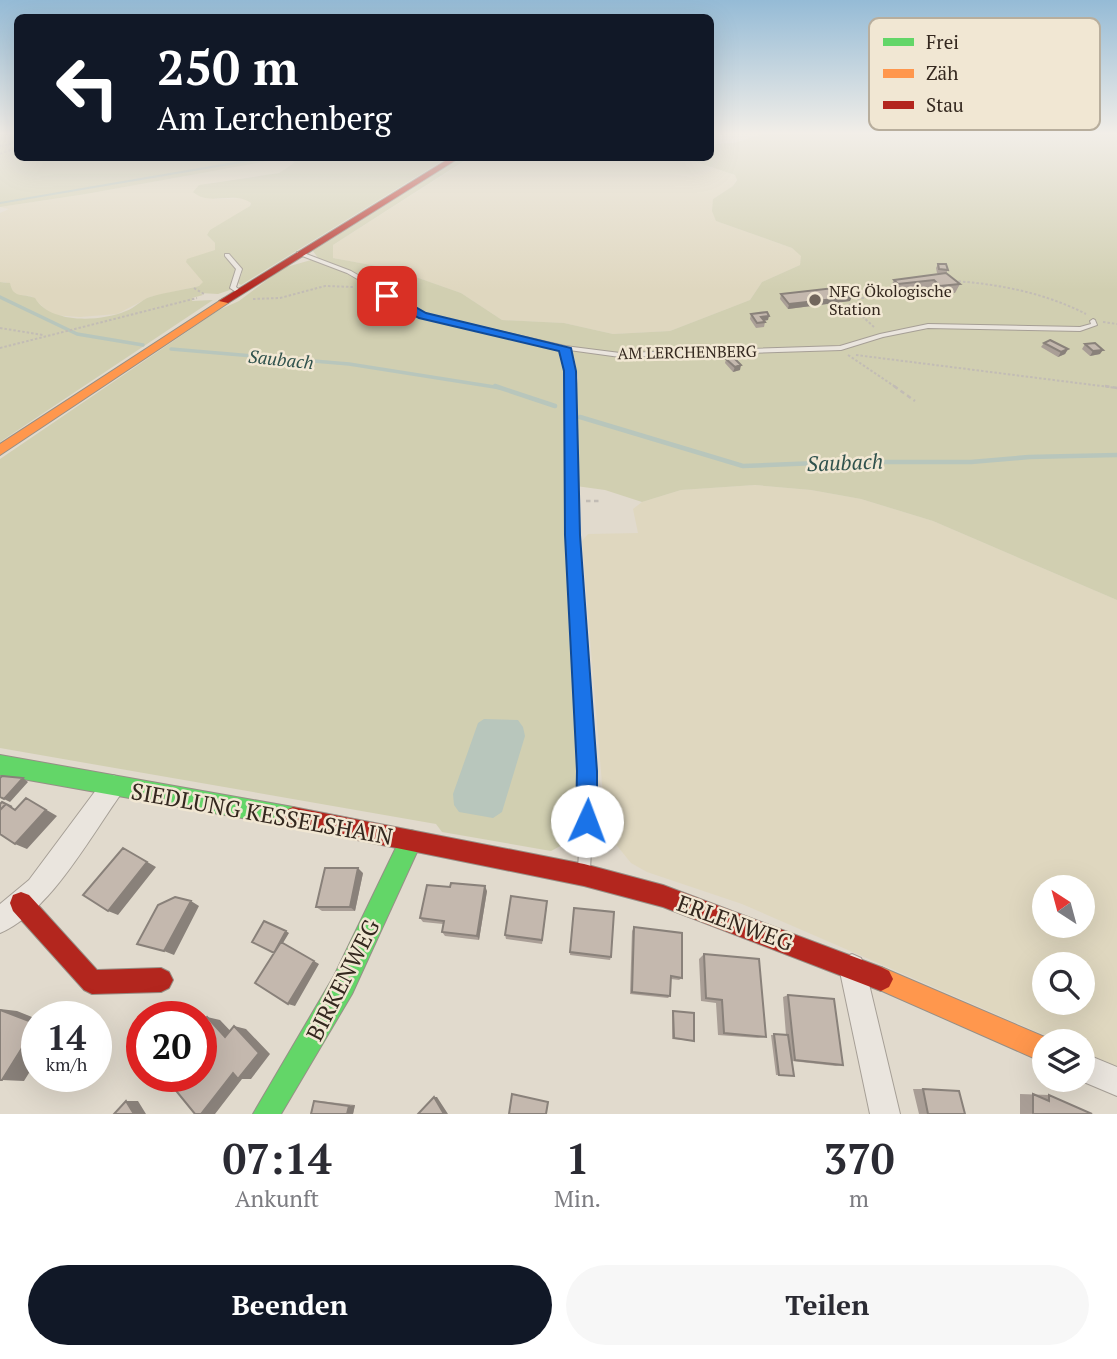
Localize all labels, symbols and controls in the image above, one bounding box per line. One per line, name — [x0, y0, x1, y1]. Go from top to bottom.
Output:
legend — [869, 18, 1100, 130]
text: Frei — [926, 29, 959, 54]
text: 250 m — [157, 34, 299, 99]
icon: left — [42, 42, 133, 133]
text: Zäh — [926, 60, 958, 85]
text: Stau — [926, 92, 964, 117]
text: Am Lerchenberg — [157, 97, 392, 139]
pin — [357, 266, 417, 326]
icon: arrive — [368, 277, 406, 315]
place label: NFG Ökologische Station — [829, 280, 952, 320]
marker: NFG Ökologische Station — [807, 292, 823, 308]
street label: AM LERCHENBERG — [617, 340, 757, 364]
water label: Saubach — [247, 344, 315, 374]
water label: Saubach — [806, 447, 884, 477]
street label: SIEDLUNG KESSELSHAIN — [129, 775, 395, 852]
position arrow — [550, 784, 624, 858]
north arrow — [1032, 875, 1096, 938]
map controls — [1032, 875, 1095, 1092]
street label: ERLENWEG — [673, 887, 798, 958]
street label: BIRKENWEG — [299, 913, 387, 1046]
button: search — [1032, 952, 1095, 1015]
speed limit sign: 20 — [126, 1001, 217, 1092]
text: 14 — [47, 1014, 86, 1060]
button: layers — [1032, 1029, 1095, 1092]
text: km/h — [46, 1052, 87, 1076]
text: 07:14 — [222, 1130, 332, 1186]
text: 1 — [566, 1130, 589, 1186]
text: 370 — [823, 1130, 895, 1186]
text: Ankunft — [235, 1183, 319, 1214]
text: Min. — [554, 1183, 601, 1214]
text: m — [849, 1183, 869, 1214]
button: Beenden — [28, 1265, 552, 1345]
button: Teilen — [566, 1265, 1089, 1345]

